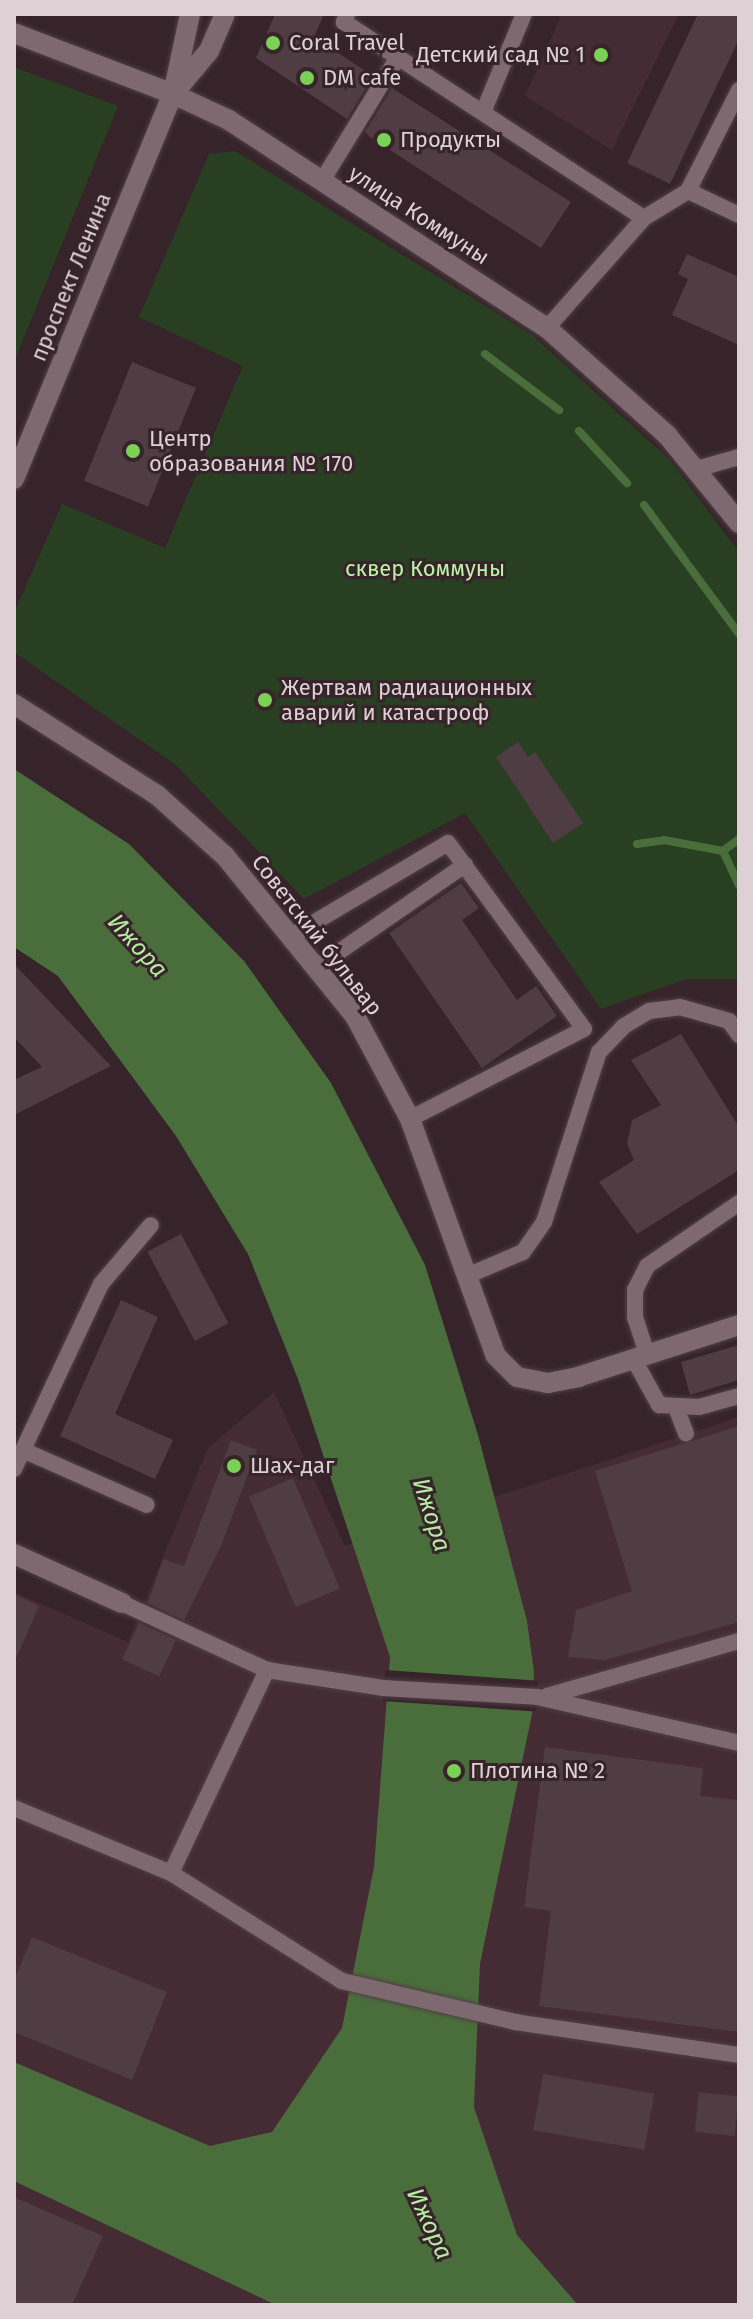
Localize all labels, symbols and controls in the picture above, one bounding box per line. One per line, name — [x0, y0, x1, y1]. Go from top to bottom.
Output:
place label: Coral Travel — [289, 30, 405, 56]
marker: Coral Travel — [264, 34, 282, 52]
place label: Детский сад № 1 — [416, 42, 585, 68]
marker: Детский сад № 1 — [592, 46, 610, 64]
place label: DM cafe — [323, 65, 401, 91]
marker: DM cafe — [298, 69, 316, 87]
place label: Продукты — [400, 127, 501, 153]
marker: Продукты — [375, 131, 393, 149]
street label: улица Коммуны — [344, 160, 494, 270]
street label: проспект Ленина — [25, 189, 117, 365]
place label: Центр образования № 170 — [149, 425, 353, 476]
marker: Центр образования № 170 — [124, 442, 142, 460]
park label: сквер Коммуны — [345, 556, 505, 582]
place label: Жертвам радиационных аварий и катастроф — [281, 674, 532, 726]
marker: Жертвам радиационных аварий и катастроф — [256, 691, 274, 709]
street label: Советский бульвар — [246, 849, 388, 1021]
water label: Ижора — [101, 908, 173, 984]
place label: Шах-даг — [250, 1453, 334, 1479]
marker: Шах-даг — [225, 1457, 243, 1475]
water label: Ижора — [406, 1475, 456, 1555]
place label: Плотина № 2 — [470, 1758, 605, 1784]
marker: Плотина № 2 — [445, 1762, 463, 1780]
water label: Ижора — [400, 2184, 458, 2264]

